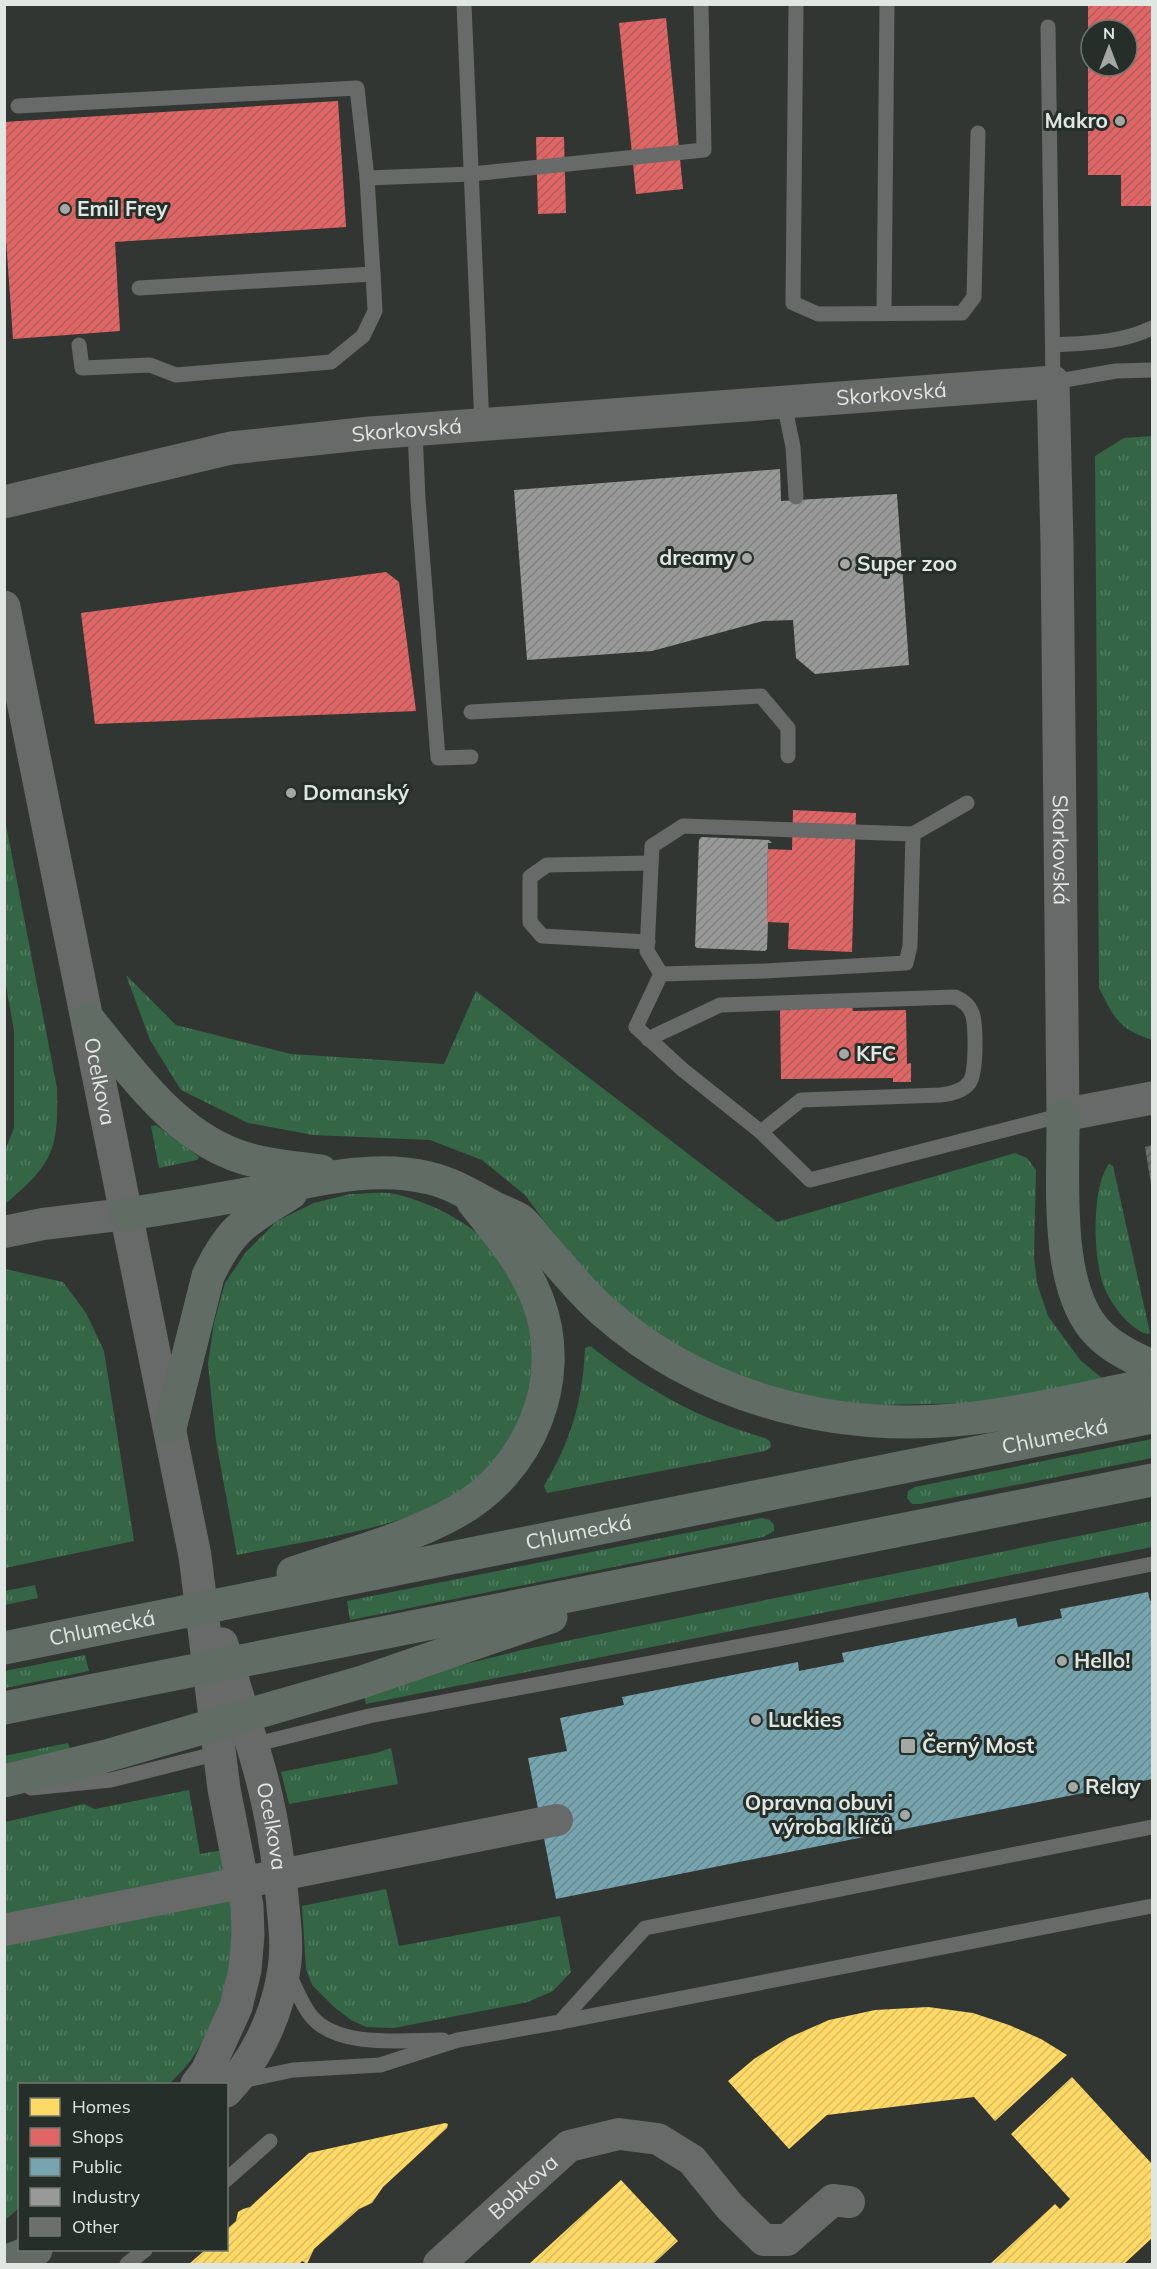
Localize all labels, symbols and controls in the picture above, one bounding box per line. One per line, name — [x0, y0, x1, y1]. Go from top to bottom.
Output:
north arrow — [1079, 18, 1139, 78]
text: N — [1103, 23, 1115, 43]
place label: Makro — [1045, 107, 1108, 133]
marker: Makro — [1113, 114, 1127, 128]
place label: Emil Frey — [77, 195, 168, 221]
marker: Emil Frey — [58, 202, 72, 216]
street label: Skorkovská — [835, 376, 947, 410]
street label: Skorkovská — [350, 412, 463, 447]
place label: dreamy — [659, 544, 736, 570]
place label: Super zoo — [857, 550, 957, 576]
marker: dreamy — [740, 551, 754, 565]
marker: Super zoo — [838, 557, 852, 571]
place label: Domanský — [303, 779, 410, 805]
marker: Domanský — [284, 786, 298, 800]
street label: Skorkovská — [1048, 794, 1075, 905]
street label: Ocelkova — [79, 1035, 122, 1127]
place label: KFC — [856, 1040, 896, 1066]
marker: KFC — [837, 1047, 851, 1061]
street label: Chlumecká — [999, 1412, 1110, 1459]
street label: Chlumecká — [523, 1508, 634, 1555]
street label: Chlumecká — [47, 1604, 157, 1651]
place label: Hello! — [1074, 1647, 1130, 1673]
marker: Hello! — [1055, 1654, 1069, 1668]
place label: Luckies — [768, 1706, 842, 1732]
marker: Luckies — [749, 1713, 763, 1727]
place label: Černý Most — [922, 1732, 1034, 1758]
marker: Černý Most — [899, 1737, 917, 1755]
place label: Relay — [1085, 1773, 1141, 1799]
street label: Ocelkova — [251, 1779, 293, 1872]
marker: Relay — [1066, 1780, 1080, 1794]
place label: Opravna obuvi výroba klíčů — [745, 1789, 893, 1839]
marker: Opravna obuvi výroba klíčů — [898, 1808, 912, 1822]
legend — [18, 2083, 228, 2251]
text: Homes — [72, 2095, 131, 2118]
text: Shops — [72, 2125, 124, 2148]
street label: Bobkova — [483, 2148, 563, 2225]
text: Public — [72, 2155, 122, 2178]
text: Industry — [72, 2185, 141, 2208]
text: Other — [72, 2215, 120, 2238]

